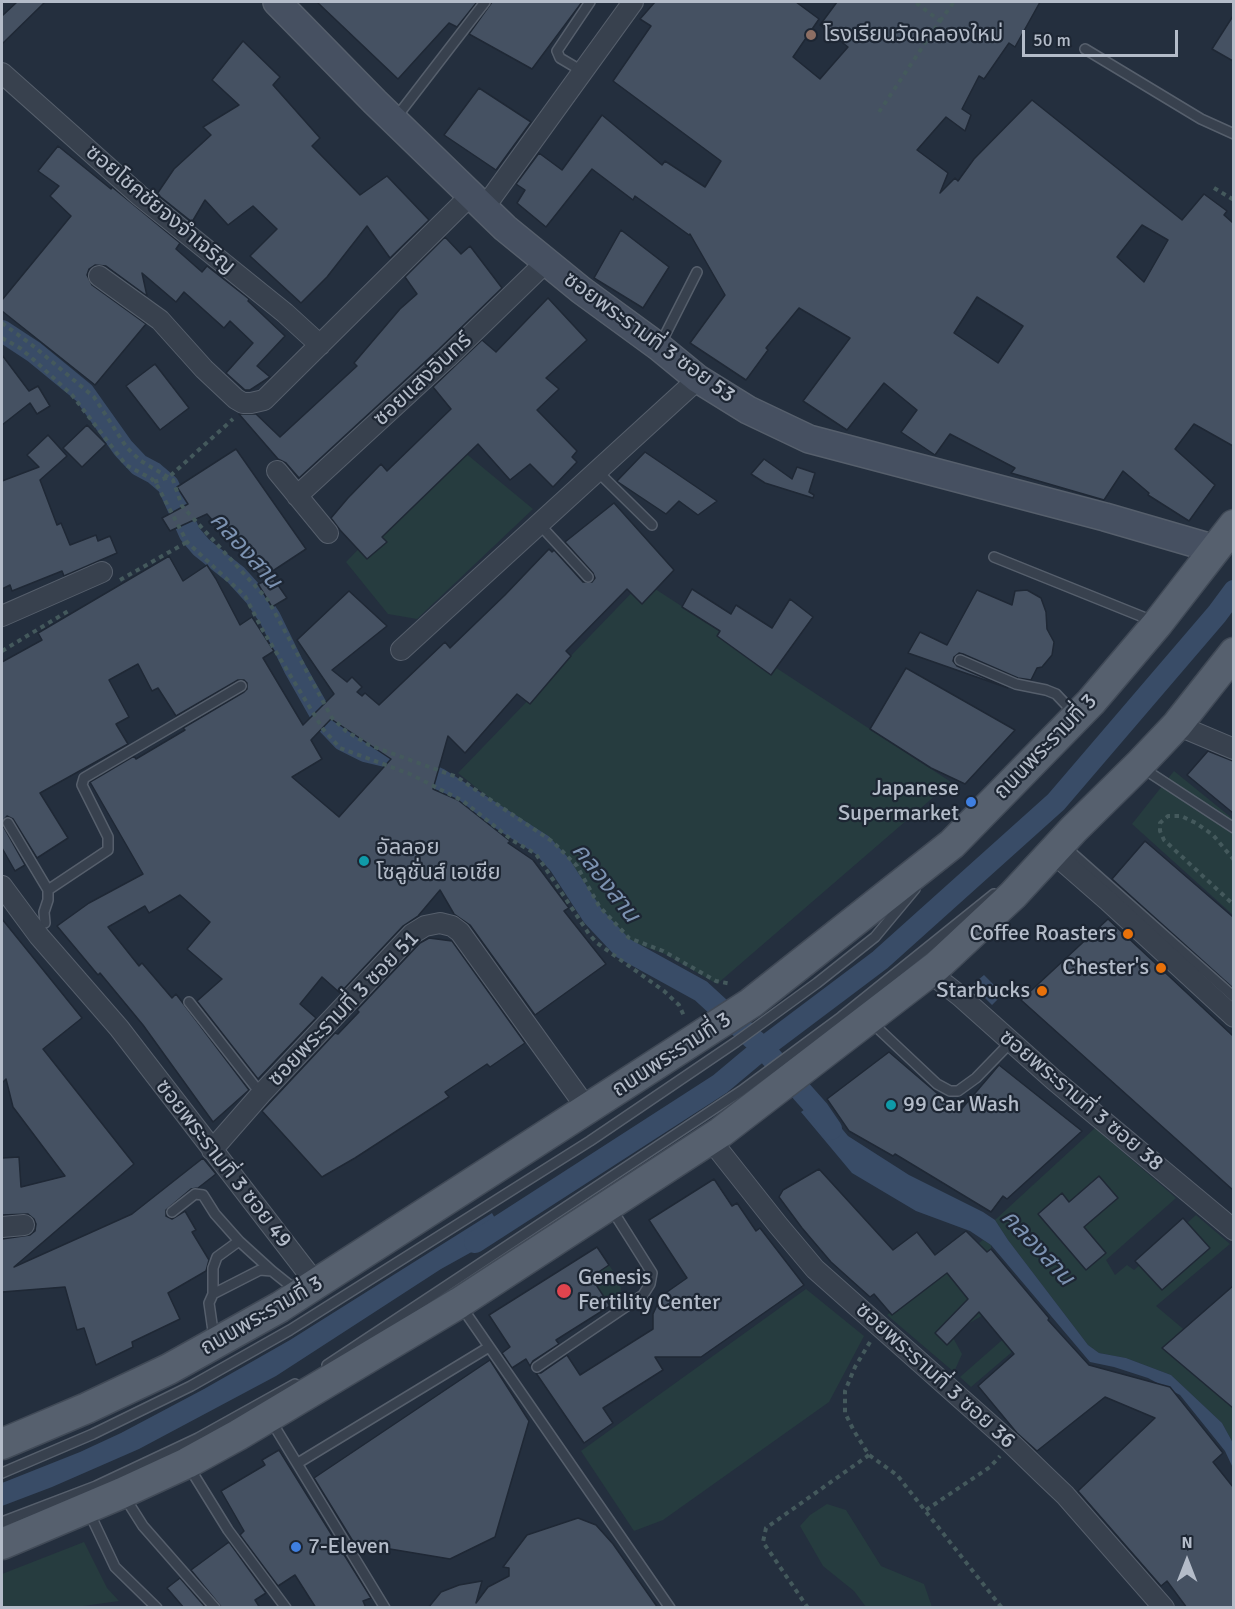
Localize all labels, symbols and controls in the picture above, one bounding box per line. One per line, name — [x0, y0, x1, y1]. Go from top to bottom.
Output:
scale bar — [1025, 18, 1181, 56]
place label: โรงเรียนวัดคลองใหม่ — [823, 22, 1003, 48]
marker: โรงเรียนวัดคลองใหม่ — [804, 28, 818, 42]
text: 50 m — [1033, 29, 1071, 51]
street label: ซอยโชคชัยจงจำเจริญ — [80, 140, 240, 280]
street label: ซอยพระรามที่ 3 ซอย 53 — [558, 267, 740, 409]
street label: ซอยแสงอินทร์ — [368, 328, 478, 432]
water label: คลองสาน — [203, 507, 287, 595]
street label: ถนนพระรามที่ 3 — [989, 689, 1103, 805]
place label: Japanese Supermarket — [838, 776, 959, 828]
marker: Japanese Supermarket — [964, 795, 978, 809]
place label: อัลลอย โซลูชั่นส์ เอเชีย — [376, 835, 501, 886]
water label: คลองสาน — [565, 837, 645, 929]
marker: อัลลอย โซลูชั่นส์ เอเชีย — [357, 854, 371, 868]
place label: Coffee Roasters — [969, 921, 1116, 947]
street label: ซอยพระรามที่ 3 ซอย 51 — [263, 926, 425, 1092]
marker: Coffee Roasters — [1121, 927, 1135, 941]
place label: Chester's — [1062, 955, 1149, 981]
marker: Chester's — [1154, 961, 1168, 975]
place label: Starbucks — [936, 978, 1030, 1004]
marker: Starbucks — [1035, 984, 1049, 998]
street label: ถนนพระรามที่ 3 — [607, 1007, 737, 1103]
street label: ซอยพระรามที่ 3 ซอย 38 — [994, 1025, 1168, 1177]
street label: ซอยพระรามที่ 3 ซอย 49 — [149, 1075, 297, 1253]
place label: 99 Car Wash — [903, 1092, 1019, 1118]
marker: 99 Car Wash — [884, 1098, 898, 1112]
water label: คลองสาน — [995, 1204, 1079, 1292]
place label: Genesis Fertility Center — [578, 1265, 720, 1316]
street label: ถนนพระรามที่ 3 — [196, 1270, 328, 1362]
marker: Genesis Fertility Center — [555, 1282, 573, 1300]
street label: ซอยพระรามที่ 3 ซอย 36 — [850, 1297, 1020, 1455]
north arrow — [1157, 1531, 1217, 1591]
text: N — [1181, 1533, 1193, 1553]
place label: 7-Eleven — [308, 1534, 390, 1560]
marker: 7-Eleven — [289, 1540, 303, 1554]

